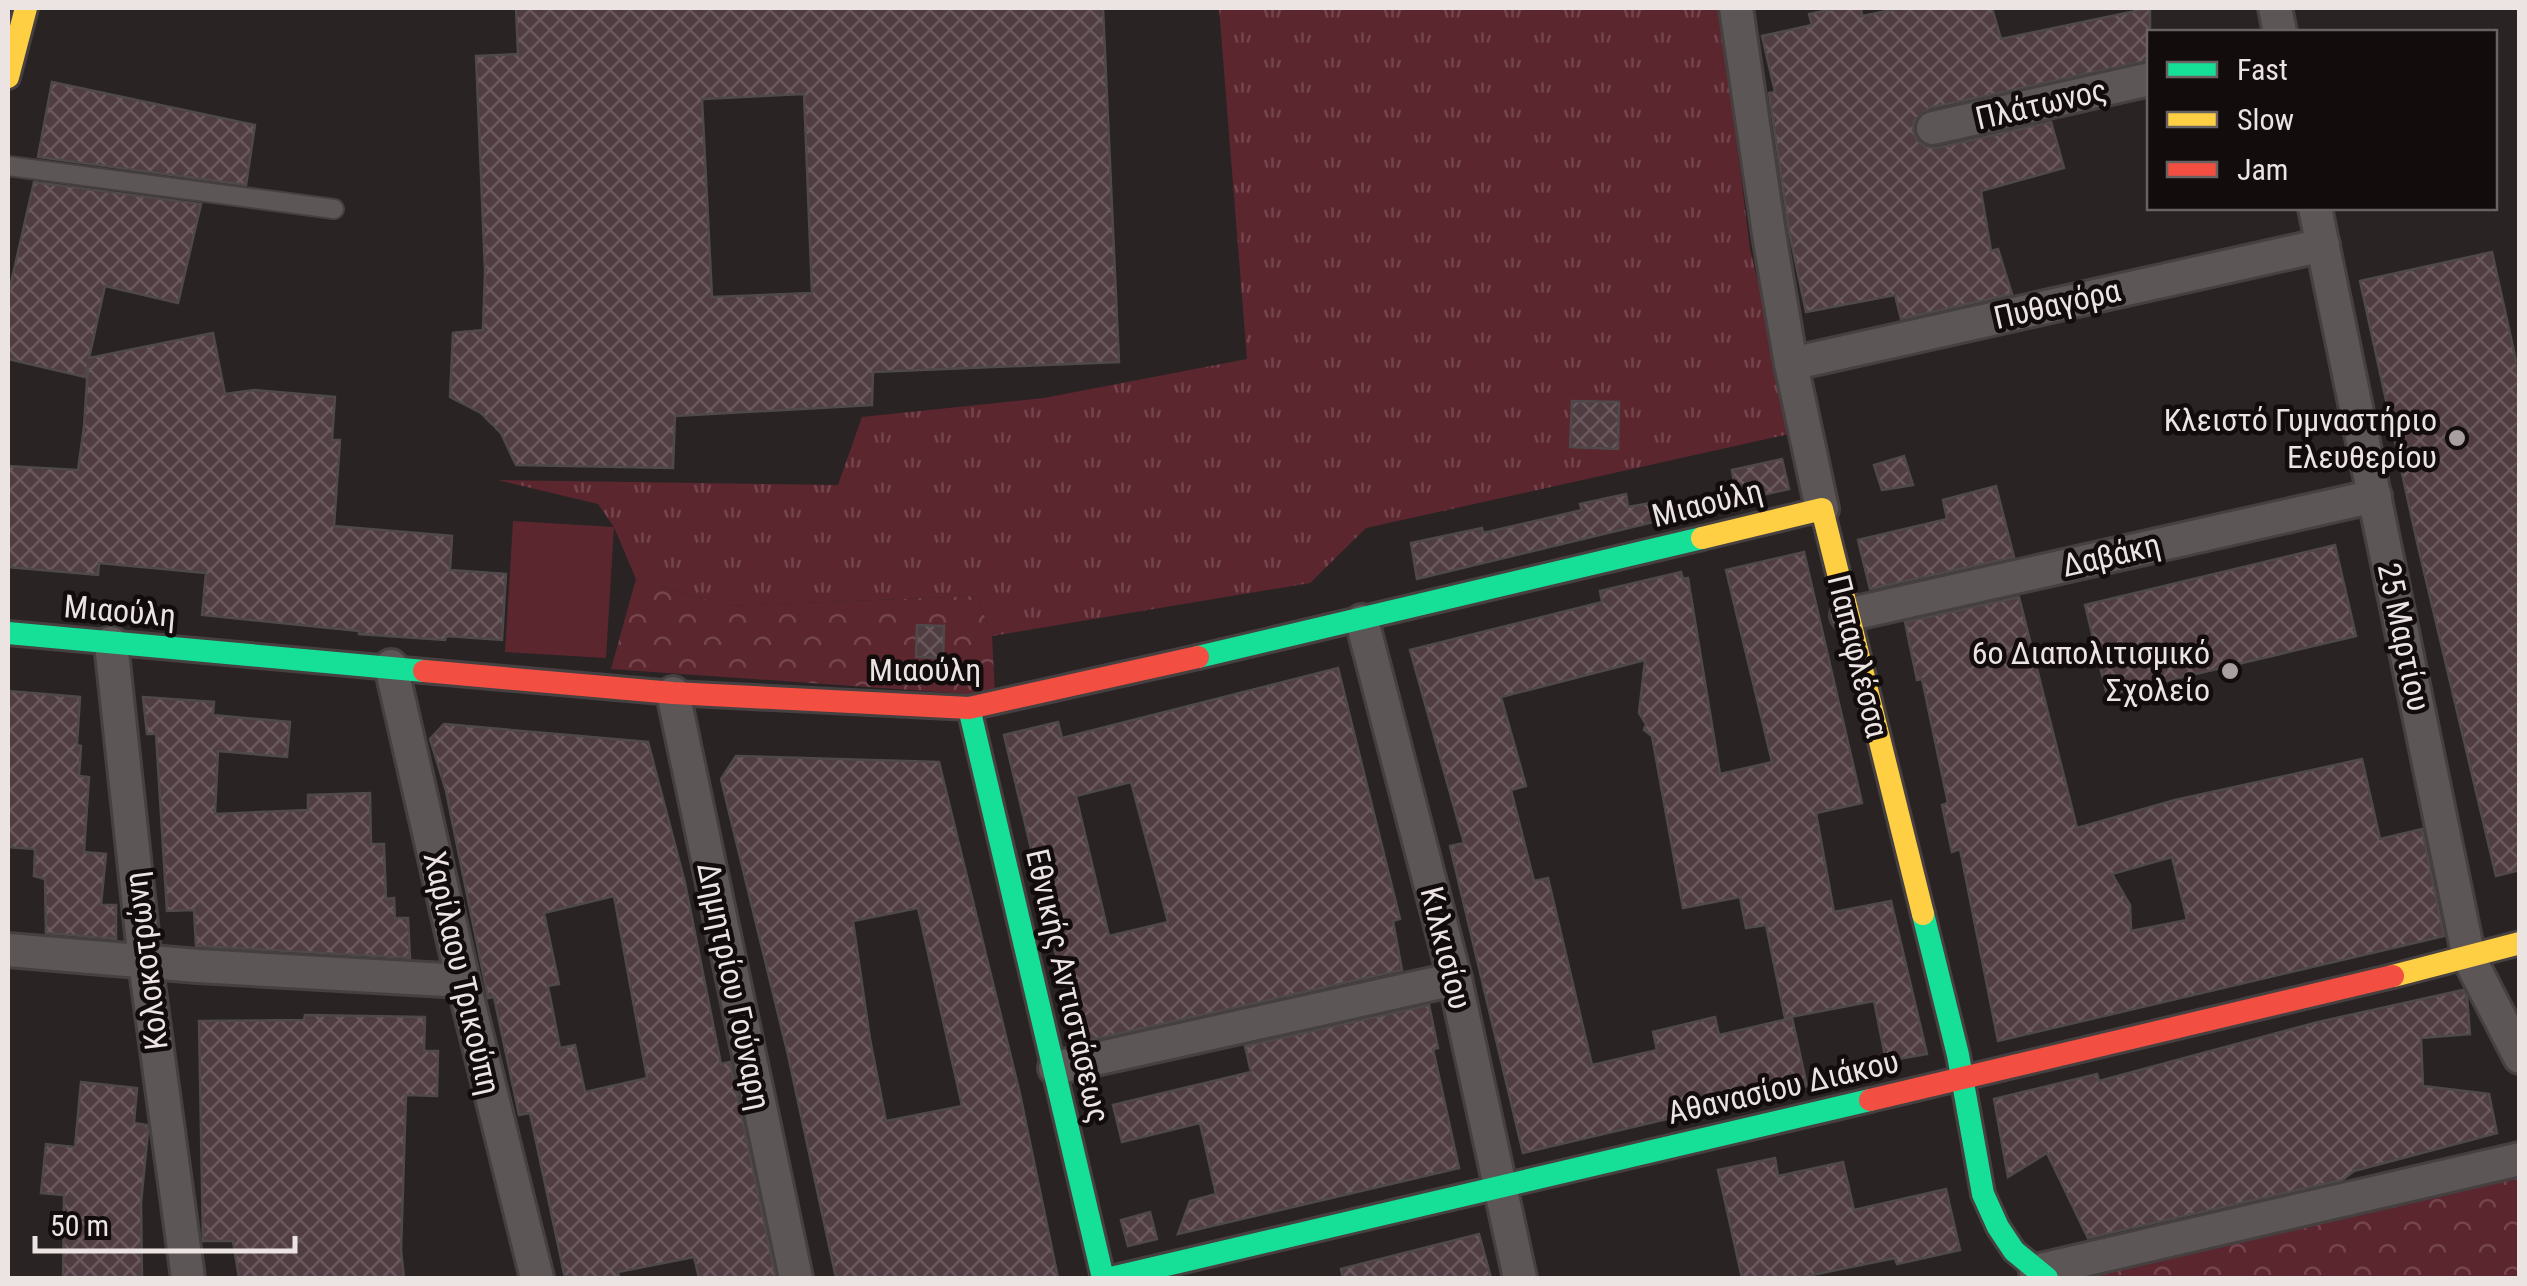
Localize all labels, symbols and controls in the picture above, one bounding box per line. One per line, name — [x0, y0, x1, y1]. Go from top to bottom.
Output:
legend — [2147, 30, 2497, 210]
text: Fast — [2237, 52, 2288, 87]
street label: Πλάτωνος — [1972, 71, 2110, 137]
text: Slow — [2237, 102, 2294, 137]
text: Jam — [2237, 152, 2288, 187]
street label: Πυθαγόρα — [1990, 271, 2124, 337]
place label: Κλειστό Γυμναστήριο Ελευθερίου — [2164, 401, 2437, 476]
marker: Κλειστό Γυμναστήριο Ελευθερίου — [2446, 427, 2468, 449]
street label: Μιαούλη — [1648, 471, 1766, 535]
street label: Δαβάκη — [2058, 525, 2164, 585]
street label: 25 Μαρτίου — [2370, 560, 2438, 714]
street label: Παπαφλέσσα — [1819, 571, 1897, 741]
street label: Μιαούλη — [62, 587, 178, 635]
place label: 6ο Διαπολιτισμικό Σχολείο — [1972, 634, 2210, 709]
street label: Μιαούλη — [869, 651, 981, 689]
marker: 6ο Διαπολιτισμικό Σχολείο — [2219, 660, 2241, 682]
street label: Εθνικής Αντιστάσεως — [1018, 845, 1118, 1127]
street label: Χαρίλαου Τρικούπη — [416, 848, 508, 1098]
street label: Δημητρίου Γούναρη — [689, 859, 779, 1113]
street label: Κολοκοτρώνη — [116, 870, 176, 1052]
street label: Κιλκισίου — [1412, 883, 1480, 1013]
street label: Αθανασίου Διάκου — [1664, 1042, 1902, 1132]
scale bar — [35, 1191, 295, 1253]
text: 50 m — [50, 1208, 109, 1243]

